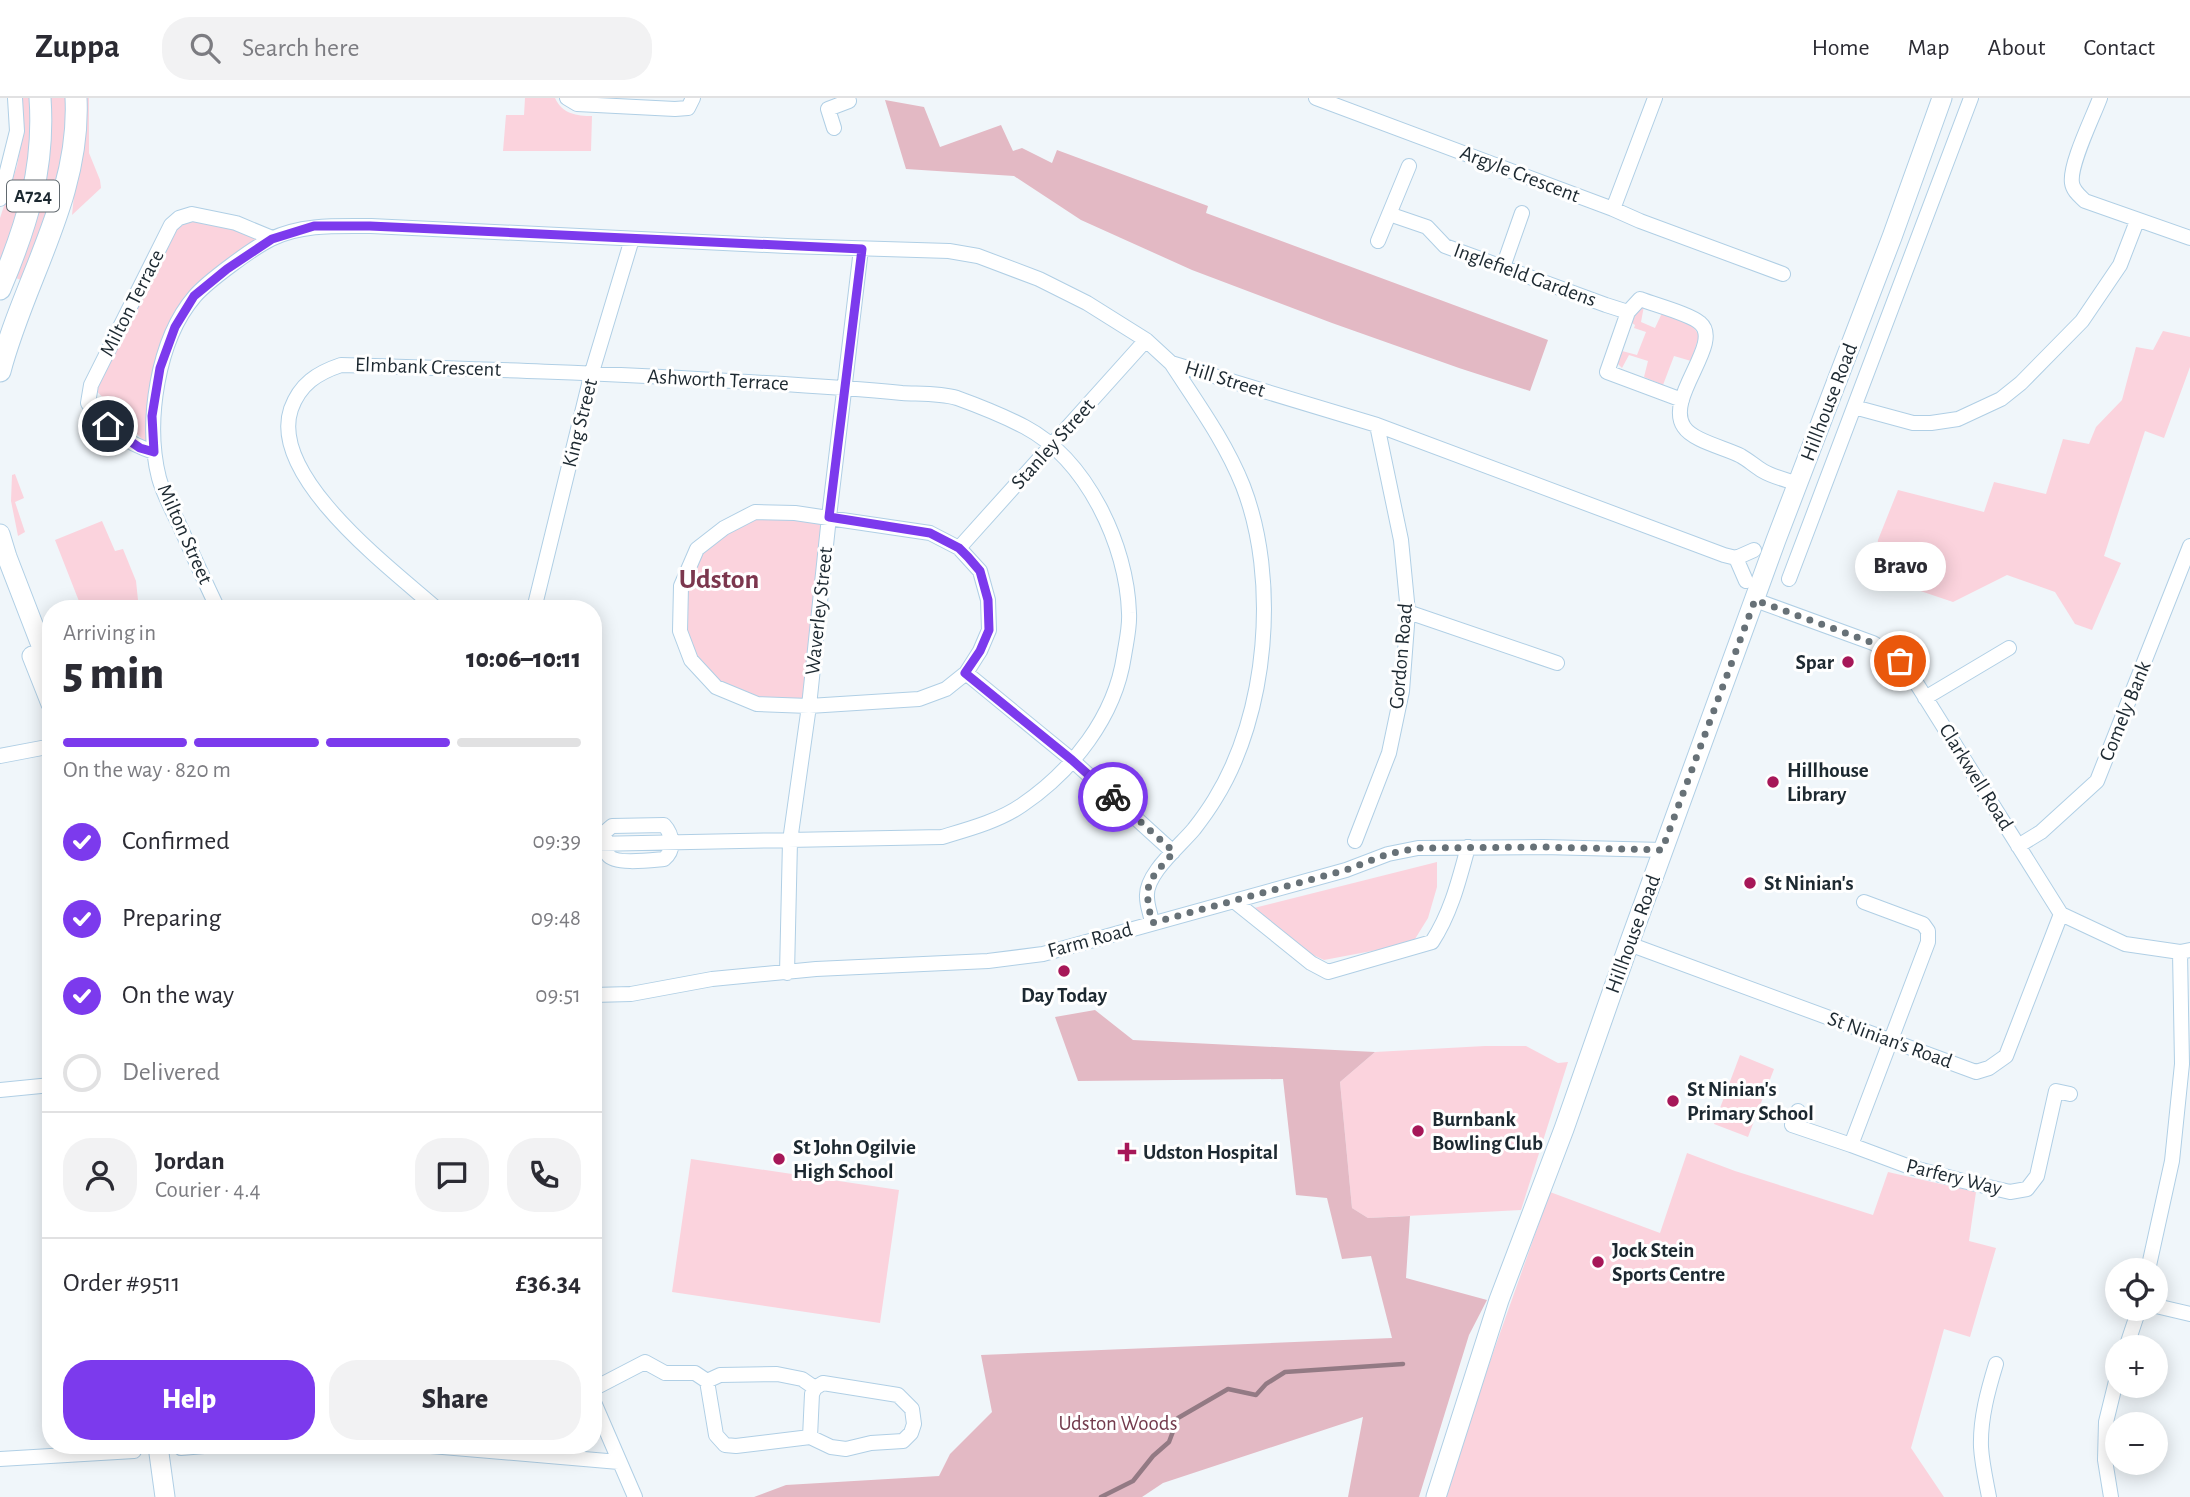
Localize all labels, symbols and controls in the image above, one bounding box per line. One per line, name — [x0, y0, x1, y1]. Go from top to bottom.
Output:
search box — [162, 17, 652, 80]
icon: search — [186, 29, 224, 67]
text: Zuppa — [35, 31, 120, 64]
text: Search here — [242, 35, 359, 61]
text: Home — [1812, 36, 1870, 60]
text: Map — [1908, 36, 1950, 60]
text: About — [1988, 36, 2045, 60]
text: Contact — [2083, 36, 2155, 60]
street label: Argyle Crescent — [1457, 142, 1583, 207]
road number: A724 — [7, 180, 59, 212]
street label: Inglefield Gardens — [1451, 239, 1599, 311]
street label: Milton Terrace — [96, 246, 168, 360]
street label: Hillhouse Road — [1797, 340, 1861, 464]
street label: Elmbank Crescent — [355, 354, 502, 380]
street label: Hill Street — [1182, 357, 1268, 401]
street label: Ashworth Terrace — [647, 366, 789, 394]
street label: King Street — [559, 376, 601, 469]
street label: Stanley Street — [1007, 395, 1099, 493]
pin — [78, 396, 138, 456]
icon: home — [89, 407, 127, 445]
street label: Milton Street — [154, 481, 216, 587]
callout: Bravo — [1854, 542, 1946, 591]
street label: Waverley Street — [802, 546, 836, 676]
text: Bravo — [1873, 555, 1928, 578]
district label: Udston — [679, 566, 759, 594]
street label: Gordon Road — [1386, 602, 1416, 710]
text: Arriving in — [63, 622, 156, 645]
pin — [1870, 631, 1930, 691]
icon: bag — [1881, 642, 1919, 680]
text: 10:06–10:11 — [466, 646, 581, 672]
text: 5 min — [63, 651, 164, 697]
place label: Spar — [1795, 652, 1835, 673]
marker: Spar — [1840, 654, 1856, 670]
street label: Comely Bank — [2095, 658, 2155, 764]
street label: Clarkwell Road — [1935, 720, 2017, 834]
text: On the way · 820 m — [63, 759, 231, 782]
place label: Hillhouse Library — [1787, 760, 1869, 805]
courier — [1078, 762, 1148, 832]
marker: Hillhouse Library — [1765, 774, 1781, 790]
icon: bike — [1094, 778, 1132, 816]
icon: check — [63, 823, 101, 861]
text: Confirmed — [122, 828, 230, 854]
text: 09:39 — [532, 830, 581, 853]
street label: Hillhouse Road — [1602, 872, 1664, 996]
place label: St Ninian's — [1764, 873, 1854, 894]
marker: St Ninian's — [1742, 875, 1758, 891]
icon: check — [63, 900, 101, 938]
text: Preparing — [122, 905, 221, 931]
text: 09:48 — [531, 907, 581, 930]
street label: Farm Road — [1045, 919, 1135, 961]
marker: Day Today — [1056, 963, 1072, 979]
icon: check — [63, 977, 101, 1015]
text: On the way — [122, 982, 234, 1008]
text: 09:51 — [535, 984, 581, 1007]
place label: Day Today — [1021, 985, 1108, 1006]
street label: St Ninian's Road — [1825, 1008, 1955, 1072]
text: Delivered — [122, 1059, 220, 1085]
place label: St Ninian's Primary School — [1687, 1079, 1814, 1124]
marker: St Ninian's Primary School — [1665, 1093, 1681, 1109]
place label: Burnbank Bowling Club — [1432, 1109, 1543, 1154]
marker: Burnbank Bowling Club — [1410, 1123, 1426, 1139]
place label: St John Ogilvie High School — [793, 1137, 916, 1182]
button: person — [63, 1138, 137, 1212]
button: chat — [415, 1138, 489, 1212]
button: phone — [507, 1138, 581, 1212]
marker: Udston Hospital — [1117, 1142, 1137, 1162]
place label: Udston Hospital — [1143, 1142, 1278, 1163]
text: Jordan — [155, 1148, 225, 1174]
marker: St John Ogilvie High School — [771, 1151, 787, 1167]
street label: Parfery Way — [1904, 1155, 2004, 1199]
text: Courier · 4.4 — [155, 1179, 261, 1202]
place label: Jock Stein Sports Centre — [1612, 1240, 1725, 1285]
marker: Jock Stein Sports Centre — [1590, 1254, 1606, 1270]
map controls — [2105, 1258, 2168, 1475]
button: locate — [2105, 1258, 2168, 1321]
text: Order #9511 — [63, 1270, 180, 1296]
text: £36.34 — [515, 1270, 581, 1296]
button: + — [2105, 1335, 2168, 1398]
button: Help — [63, 1360, 315, 1440]
button: Share — [329, 1360, 581, 1440]
button: − — [2105, 1412, 2168, 1475]
park label: Udston Woods — [1058, 1413, 1178, 1434]

